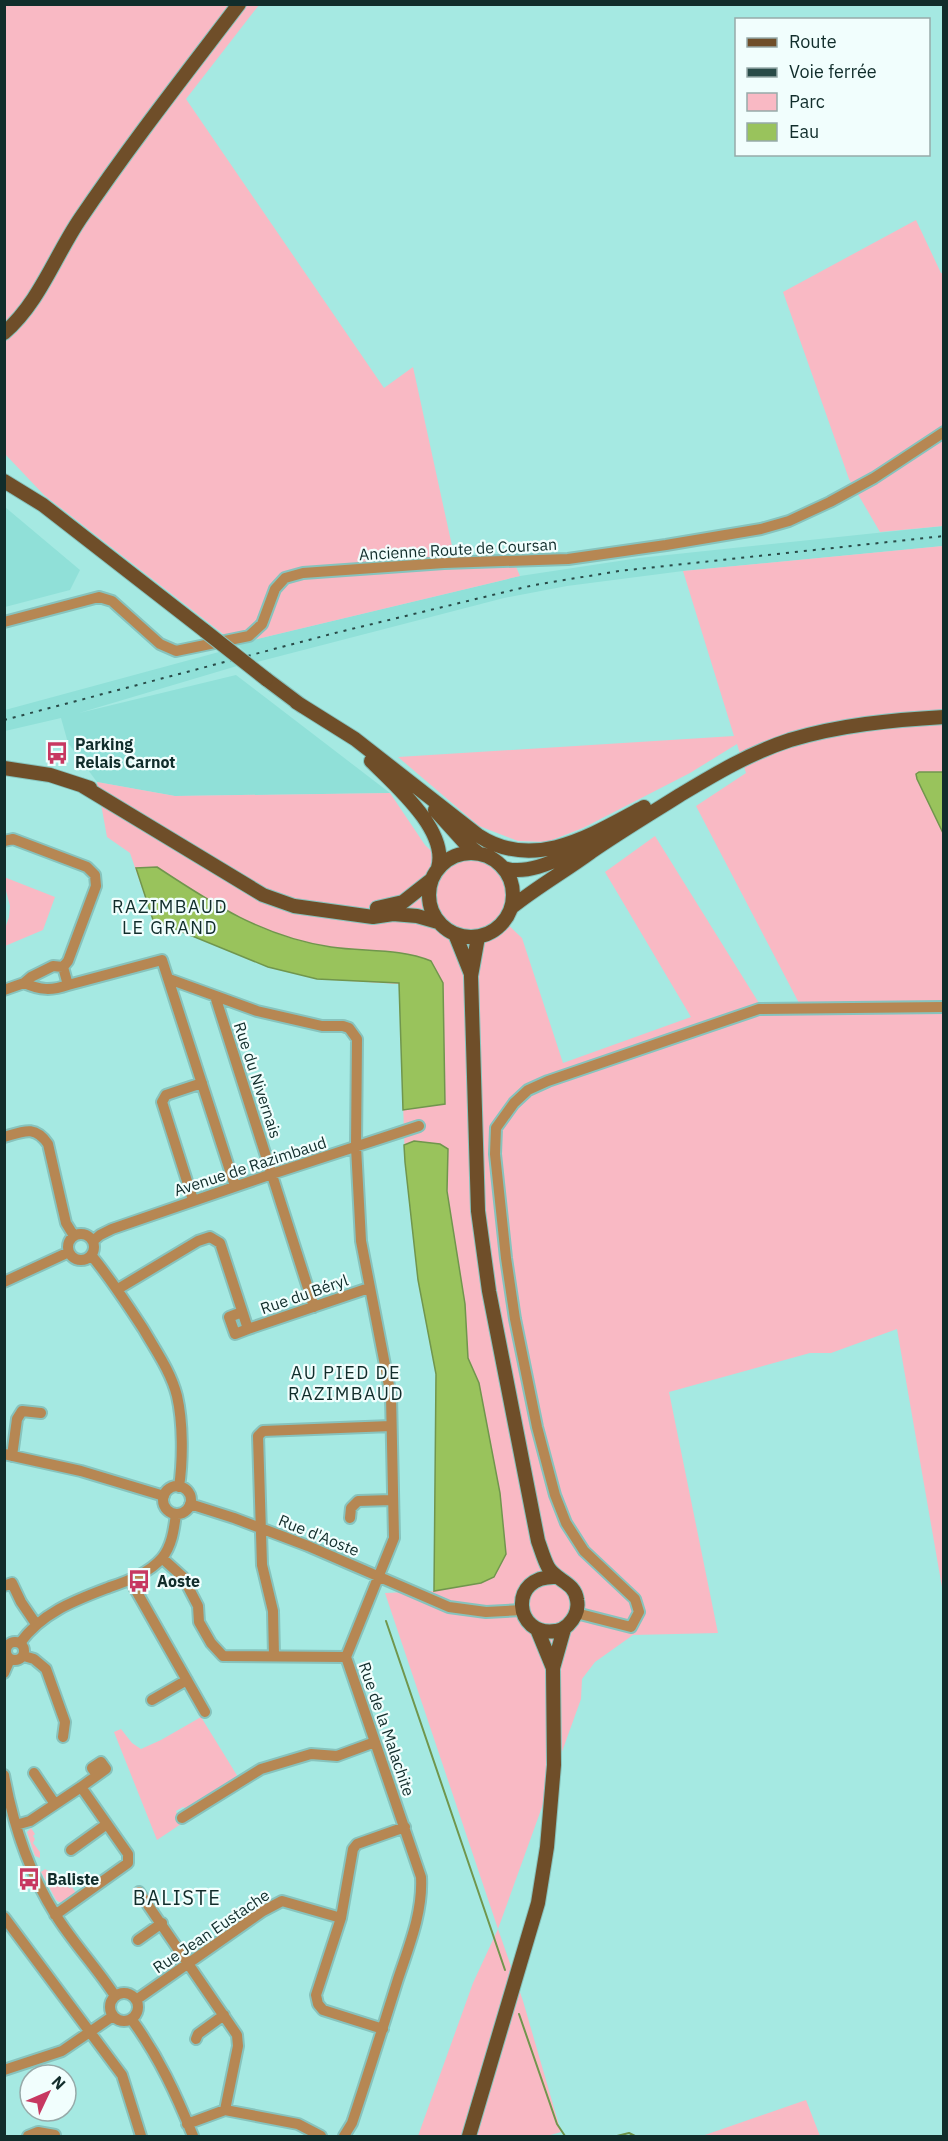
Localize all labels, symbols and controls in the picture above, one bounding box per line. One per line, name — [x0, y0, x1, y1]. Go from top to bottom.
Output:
legend — [735, 18, 930, 156]
text: Route — [789, 30, 837, 53]
text: Voie ferrée — [789, 60, 877, 83]
text: Parc — [789, 90, 825, 113]
text: Eau — [789, 120, 819, 143]
street label: Ancienne Route de Coursan — [359, 534, 557, 564]
place label: Parking Relais Carnot — [75, 734, 175, 772]
bus stop icon: Parking Relais Carnot — [44, 740, 70, 766]
district label: RAZIMBAUD LE GRAND — [112, 895, 228, 939]
street label: Rue du Nivernais — [230, 1019, 286, 1141]
street label: Avenue de Razimbaud — [171, 1132, 329, 1200]
street label: Rue du Béryl — [257, 1270, 351, 1318]
district label: AU PIED DE RAZIMBAUD — [288, 1361, 404, 1405]
street label: Rue d'Aoste — [276, 1510, 363, 1560]
bus stop icon: Aoste — [126, 1568, 152, 1594]
place label: Aoste — [157, 1571, 200, 1591]
street label: Rue de la Malachite — [355, 1659, 419, 1799]
bus stop icon: Baliste — [16, 1866, 42, 1892]
place label: Baliste — [47, 1869, 99, 1889]
district label: BALISTE — [133, 1884, 221, 1911]
street label: Rue Jean Eustache — [149, 1884, 273, 1977]
north arrow — [18, 2063, 78, 2123]
text: N — [48, 2071, 70, 2094]

